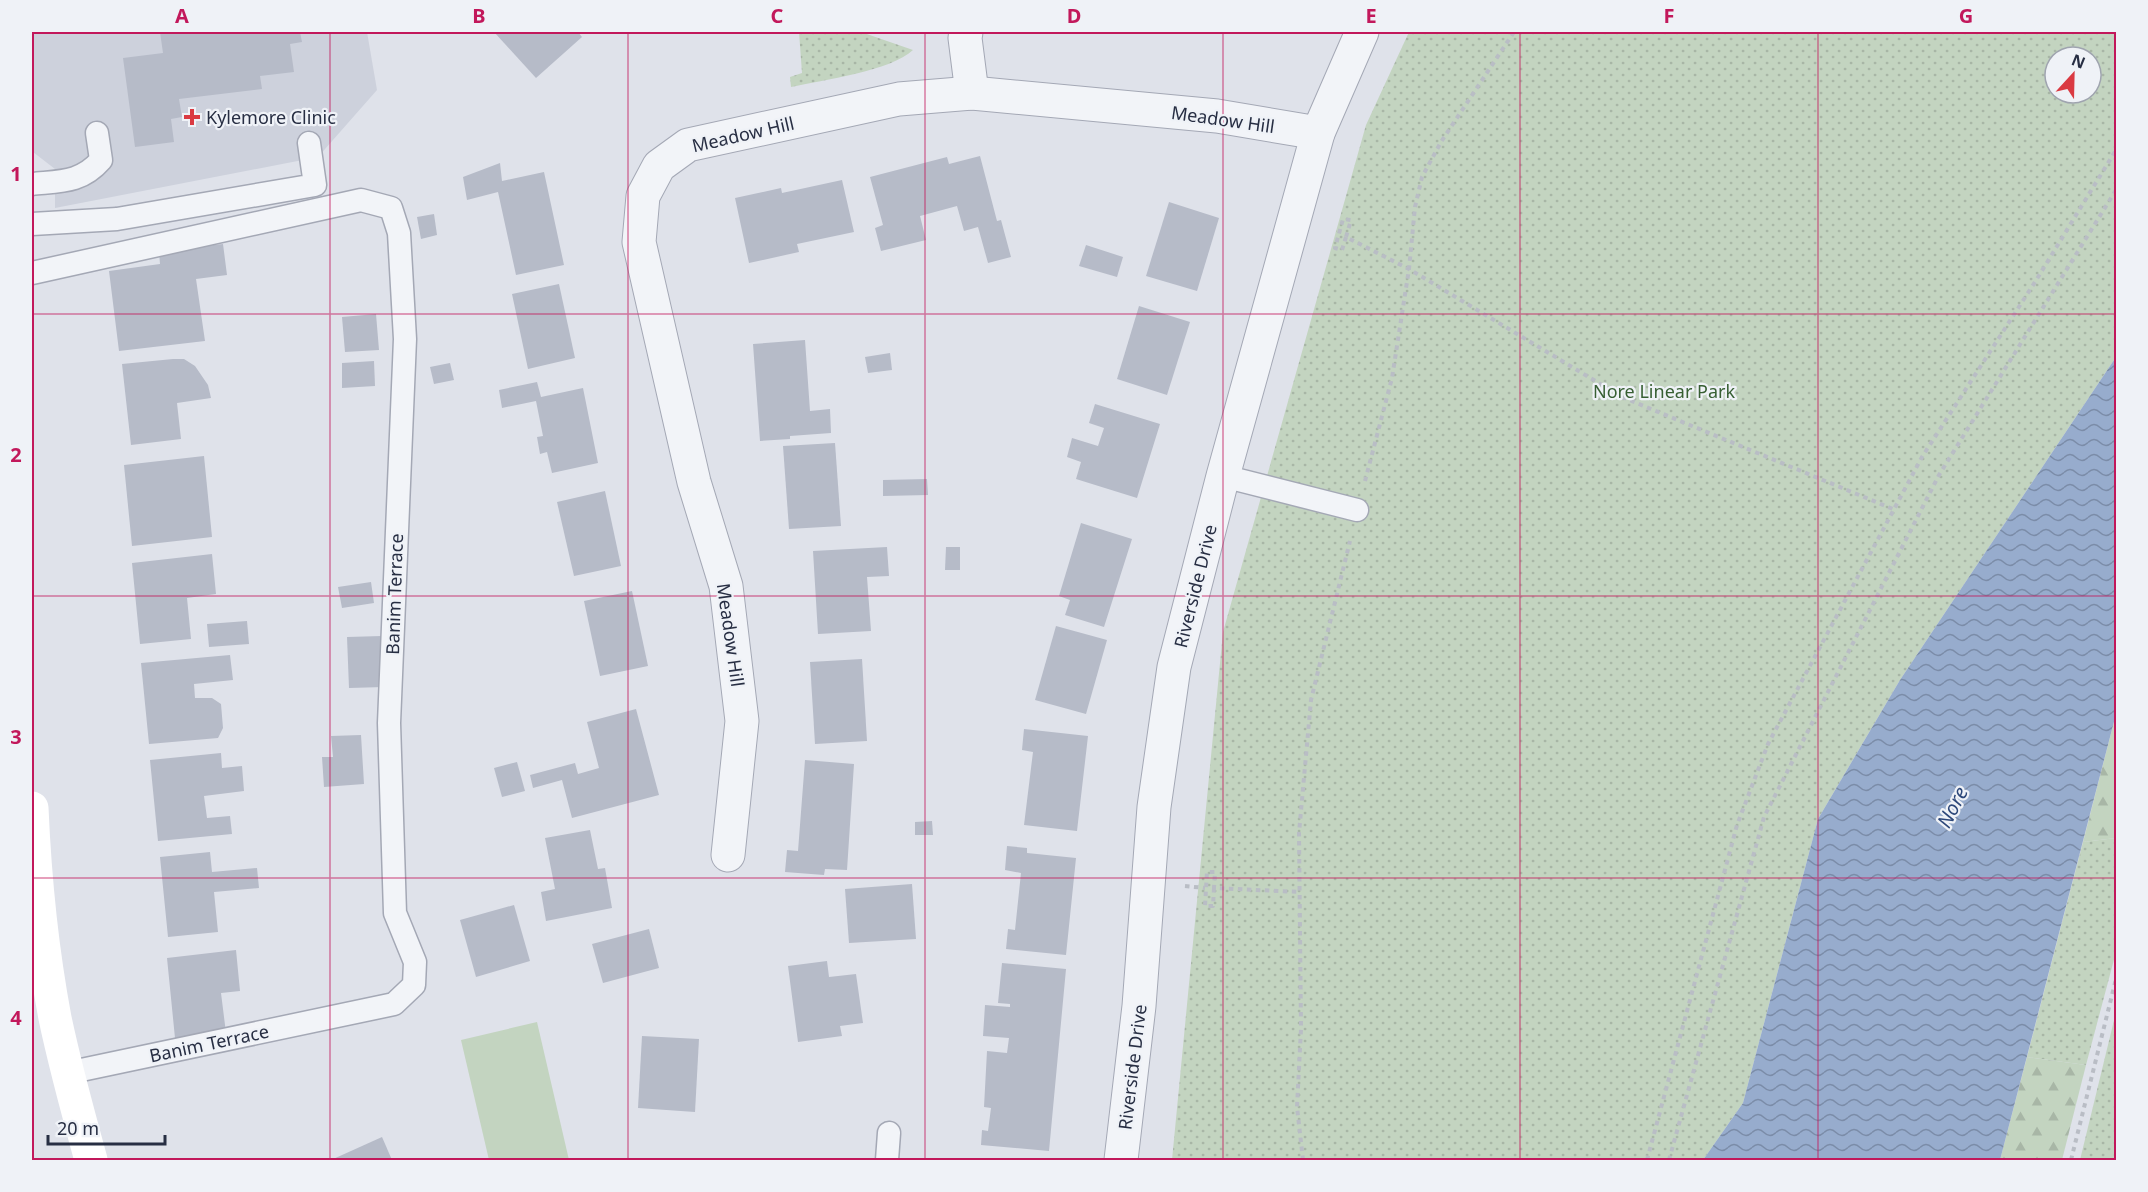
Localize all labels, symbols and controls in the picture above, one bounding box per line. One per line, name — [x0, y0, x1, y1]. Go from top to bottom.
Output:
text: A — [175, 2, 189, 29]
text: B — [472, 2, 486, 29]
text: C — [771, 2, 784, 29]
text: D — [1067, 2, 1081, 29]
text: E — [1365, 2, 1377, 29]
text: F — [1664, 2, 1674, 29]
text: G — [1959, 2, 1973, 29]
north arrow — [2043, 45, 2103, 105]
text: N — [2068, 48, 2089, 74]
street label: Meadow Hill — [1170, 100, 1276, 138]
place label: Kylemore Clinic — [206, 105, 336, 129]
marker: Kylemore Clinic — [183, 108, 201, 126]
street label: Meadow Hill — [689, 111, 797, 157]
text: 1 — [10, 160, 22, 187]
park label: Nore Linear Park — [1593, 379, 1735, 403]
text: 2 — [10, 441, 22, 468]
street label: Riverside Drive — [1168, 522, 1222, 650]
street label: Banim Terrace — [380, 533, 408, 655]
street label: Meadow Hill — [712, 582, 750, 688]
text: 3 — [10, 723, 22, 750]
water label: Nore — [1930, 782, 1974, 832]
street label: Riverside Drive — [1112, 1003, 1152, 1131]
text: 4 — [10, 1004, 22, 1031]
street label: Banim Terrace — [147, 1019, 271, 1067]
scale bar — [48, 1108, 165, 1146]
text: 20 m — [57, 1116, 99, 1140]

